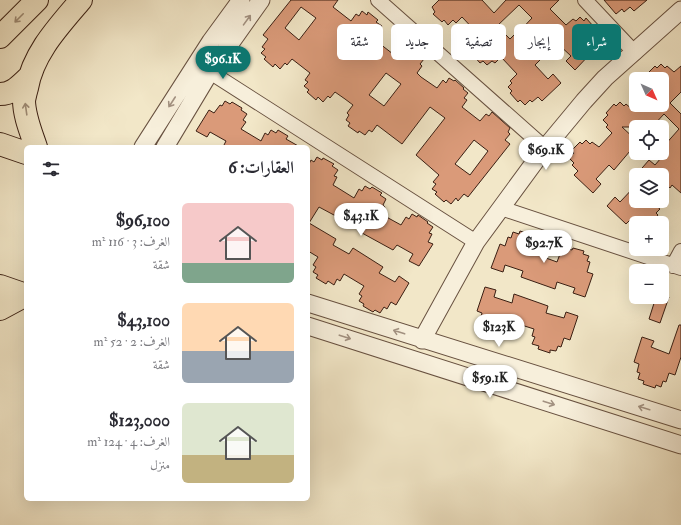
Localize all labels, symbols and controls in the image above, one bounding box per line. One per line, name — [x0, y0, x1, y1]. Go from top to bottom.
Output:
one-way arrow — [14, 13, 24, 23]
one-way arrow — [242, 15, 251, 26]
chip: شقة — [337, 24, 383, 60]
chip: جديد — [391, 24, 443, 60]
chip: تصفية — [451, 24, 506, 60]
chip: إيجار — [514, 24, 564, 60]
chip: شراء — [572, 24, 621, 60]
pin: $96.1K — [190, 46, 256, 80]
text: $96.1K — [205, 51, 241, 67]
north arrow — [629, 72, 669, 112]
map controls — [629, 72, 669, 304]
one-way arrow — [168, 96, 176, 107]
one-way arrow — [22, 103, 30, 116]
button: locate — [629, 120, 669, 160]
pin: $69.1K — [513, 137, 579, 171]
text: $69.1K — [528, 142, 564, 158]
text: العقارات: 6 — [228, 157, 294, 178]
icon: filters — [40, 158, 62, 180]
button: layers — [629, 168, 669, 208]
pin: $43.1K — [328, 203, 394, 237]
text: $43.1K — [343, 208, 379, 224]
text: $96,100 — [116, 210, 170, 231]
button: + — [629, 216, 669, 256]
icon: home — [214, 219, 262, 267]
pin: $92.7K — [511, 230, 577, 264]
text: الغرف: 3 · 116 m² — [92, 234, 170, 250]
text: $92.7K — [525, 235, 563, 251]
text: شقة — [153, 257, 170, 273]
button: − — [629, 264, 669, 304]
text: $43,100 — [117, 310, 170, 331]
pin: $123K — [471, 314, 527, 348]
icon: home — [214, 319, 262, 367]
text: $123K — [483, 319, 515, 335]
one-way arrow — [393, 328, 406, 335]
text: الغرف: 2 · 52 m² — [94, 334, 170, 350]
one-way arrow — [339, 334, 351, 342]
text: شقة — [153, 357, 170, 373]
pin: $59.1K — [457, 365, 523, 399]
text: $59.1K — [472, 370, 508, 386]
one-way arrow — [542, 400, 555, 407]
one-way arrow — [637, 404, 650, 411]
text: $123,000 — [109, 410, 170, 431]
icon: home — [214, 419, 262, 467]
text: الغرف: 4 · 124 m² — [87, 434, 170, 450]
text: منزل — [150, 457, 170, 473]

